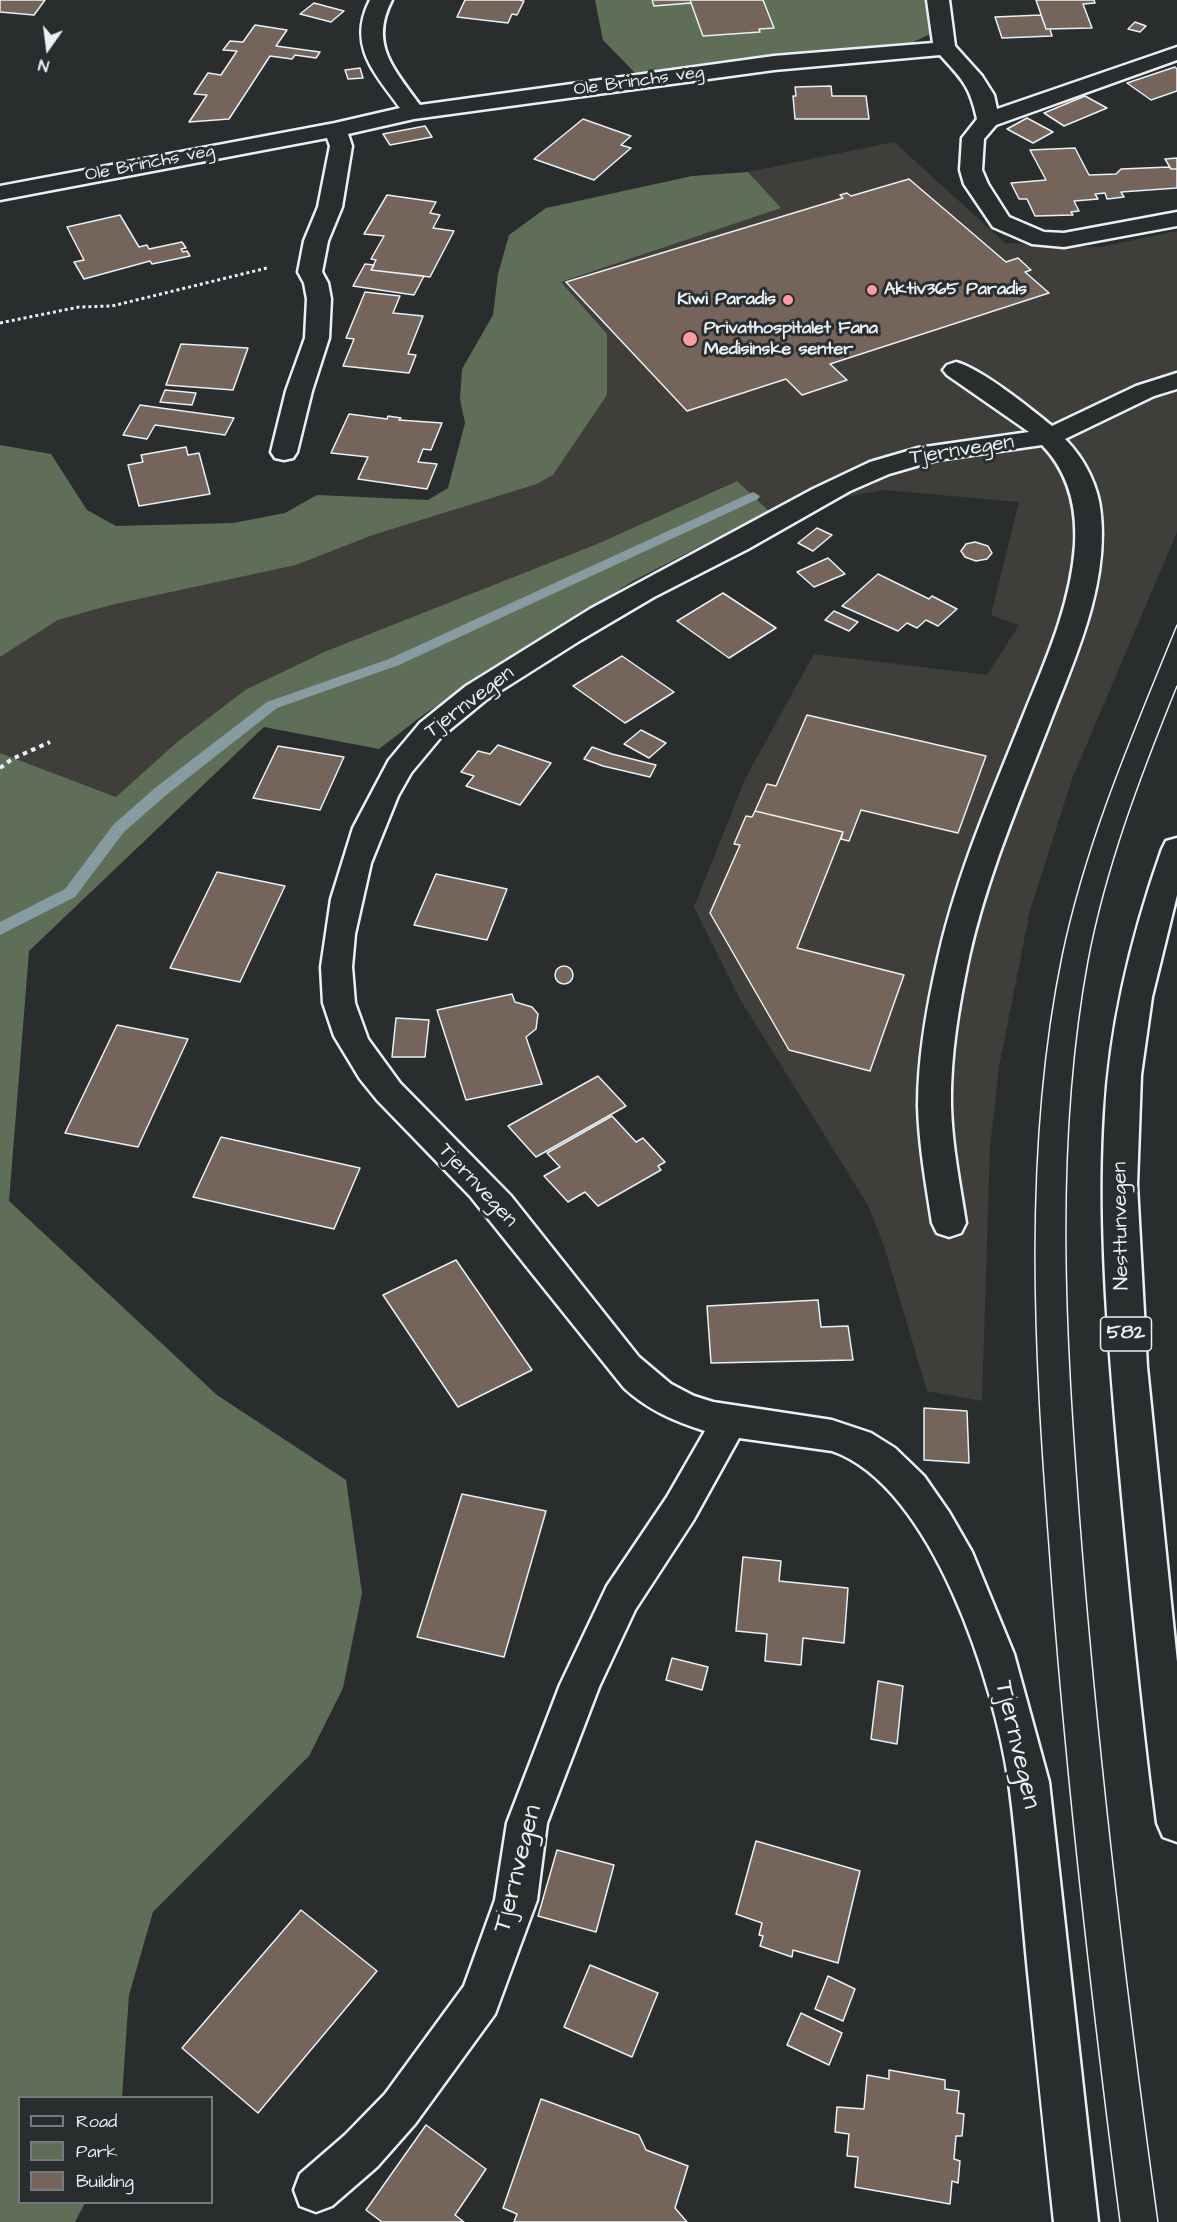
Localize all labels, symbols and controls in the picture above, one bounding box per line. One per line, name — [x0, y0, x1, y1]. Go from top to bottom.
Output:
north arrow — [18, 18, 78, 78]
text: N — [36, 54, 51, 77]
street label: Ole Brinchs veg — [573, 62, 705, 102]
street label: Ole Brinchs veg — [84, 141, 216, 187]
place label: Aktiv365 Paradis — [884, 279, 1027, 301]
marker: Aktiv365 Paradis — [865, 283, 879, 297]
place label: Kiwi Paradis — [677, 289, 776, 311]
marker: Kiwi Paradis — [781, 293, 795, 307]
place label: Privathospitalet Fana Medisinske senter — [704, 318, 878, 360]
marker: Privathospitalet Fana Medisinske senter — [681, 330, 699, 348]
street label: Tjernvegen — [908, 430, 1016, 472]
street label: Tjernvegen — [420, 661, 520, 745]
street label: Tjernvegen — [432, 1139, 522, 1233]
street label: Nesttunvegen — [1108, 1162, 1136, 1290]
road number: 582 — [1100, 1317, 1152, 1351]
street label: Tjernvegen — [986, 1678, 1046, 1812]
street label: Tjernvegen — [488, 1802, 550, 1936]
legend — [18, 2096, 213, 2204]
text: Road — [76, 2109, 117, 2134]
text: Park — [76, 2139, 118, 2164]
text: Building — [76, 2169, 134, 2194]

